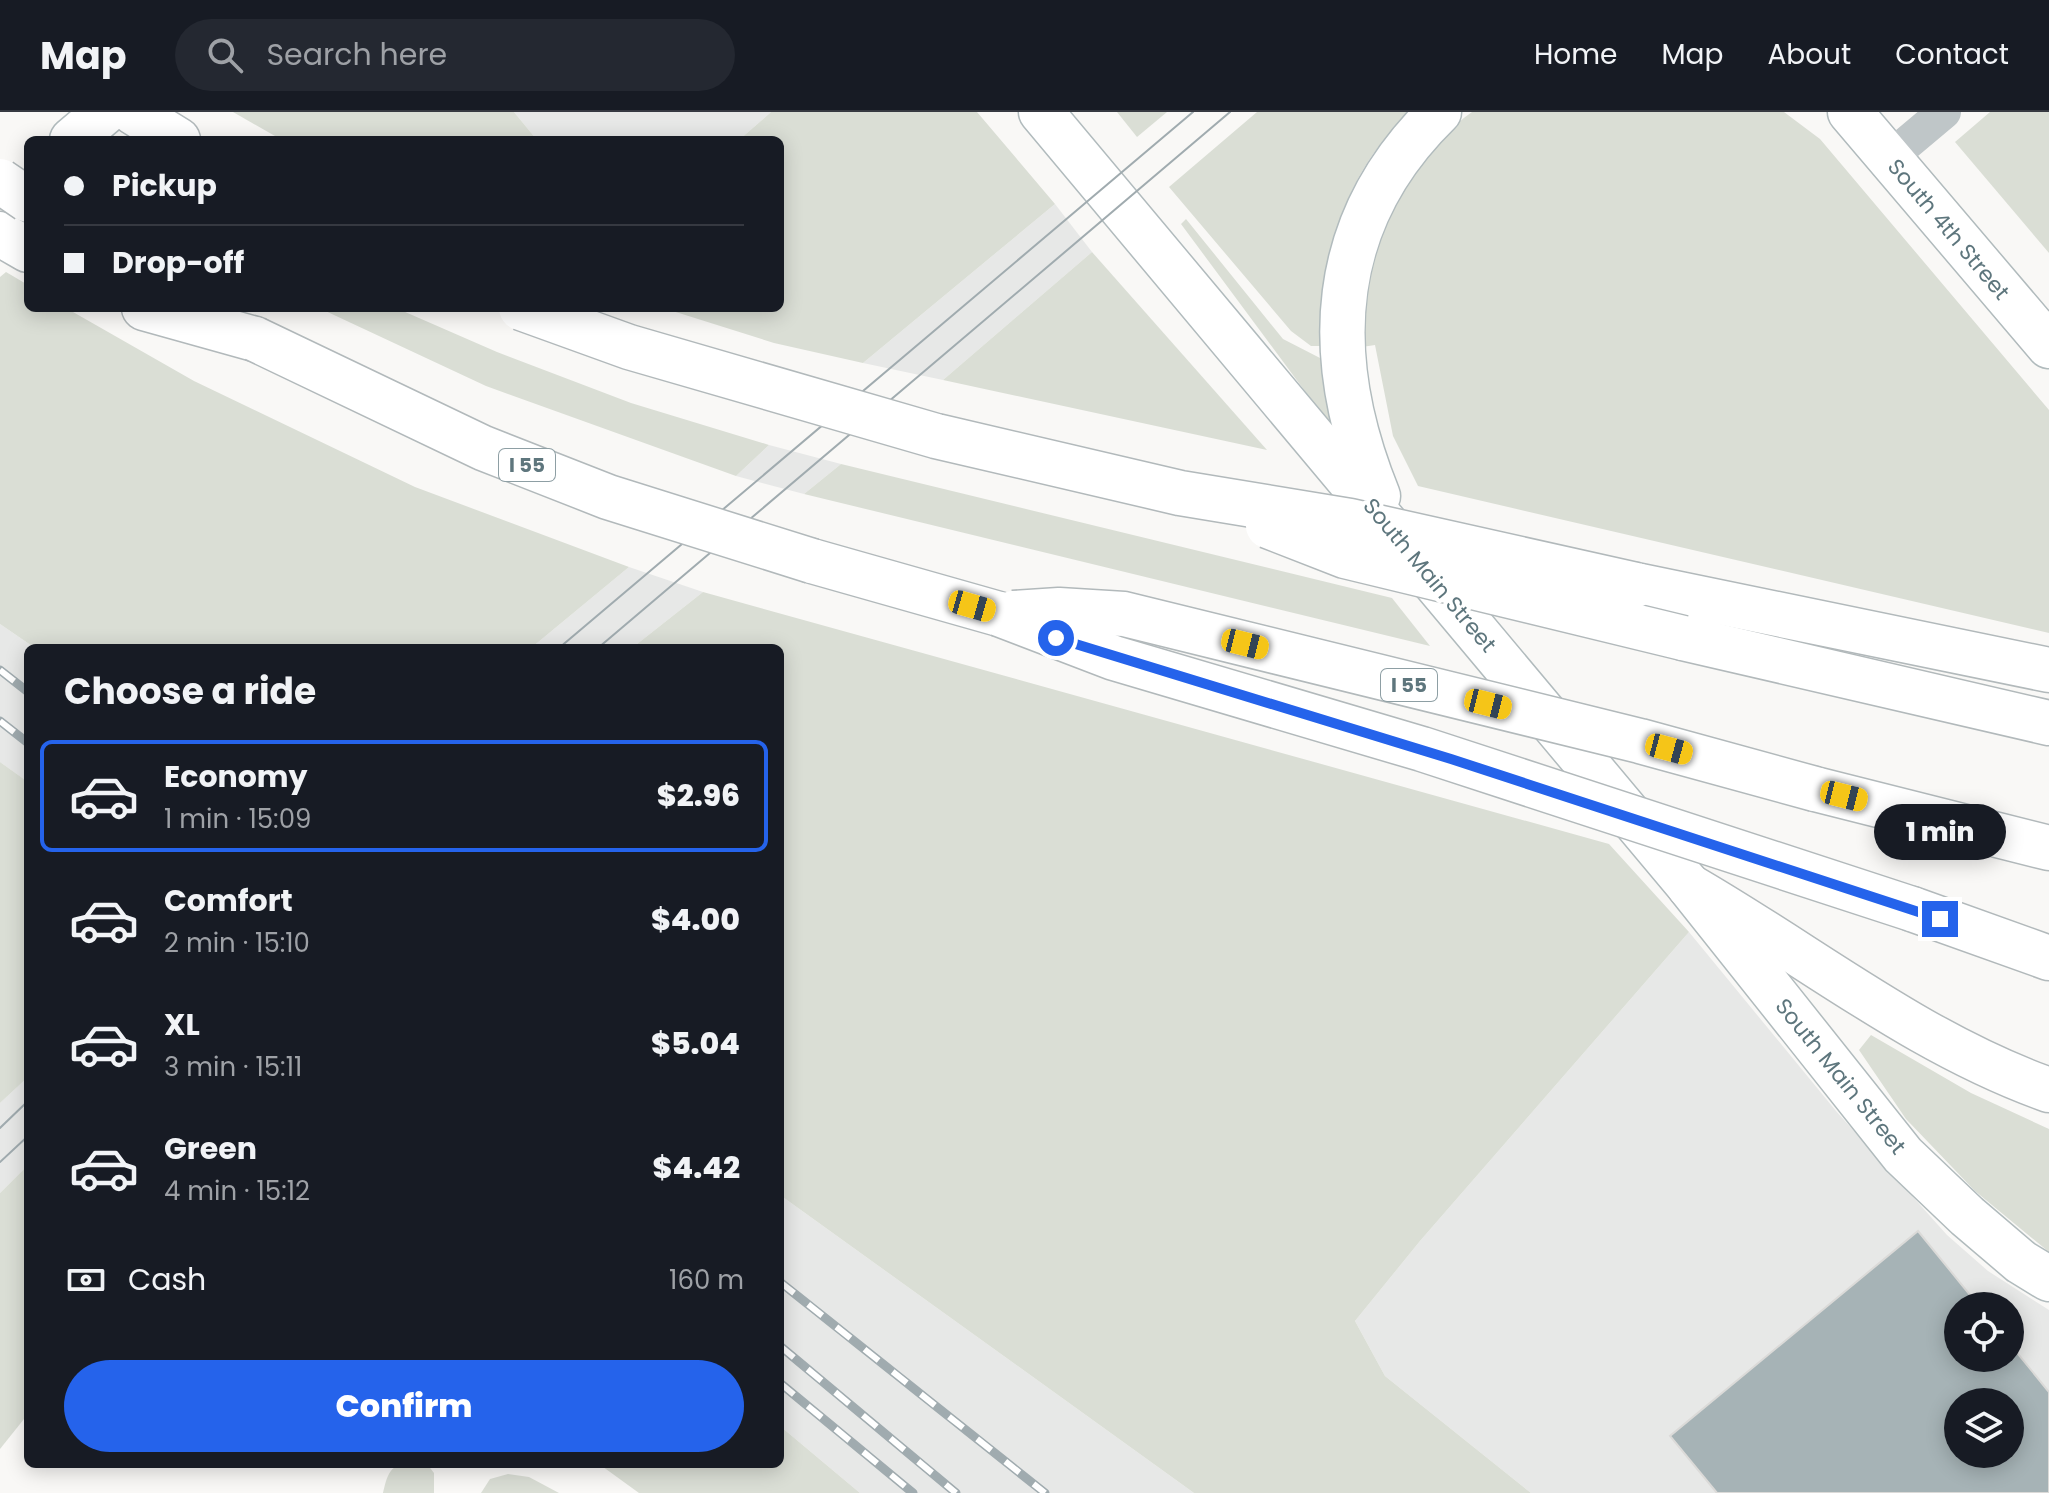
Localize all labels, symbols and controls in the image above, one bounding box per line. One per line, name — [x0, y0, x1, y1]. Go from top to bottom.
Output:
search box — [175, 19, 735, 91]
text: Map — [40, 29, 127, 82]
icon: search — [203, 33, 247, 77]
text: Search here — [267, 33, 447, 76]
text: Home — [1534, 35, 1617, 74]
text: Map — [1661, 35, 1723, 74]
text: About — [1767, 35, 1851, 74]
text: Contact — [1895, 35, 2009, 74]
street label: South 4th Street — [1880, 152, 2017, 306]
text: Pickup — [112, 164, 217, 207]
text: Drop-off — [112, 241, 244, 284]
road number: I 55 — [499, 449, 555, 481]
street label: South Main Street — [1356, 492, 1503, 659]
car — [946, 588, 998, 624]
route start — [1038, 620, 1074, 656]
car — [1219, 627, 1271, 661]
text: Choose a ride — [64, 666, 316, 717]
road number: I 55 — [1381, 669, 1437, 701]
car — [1462, 687, 1514, 721]
car — [1643, 731, 1695, 767]
text: Economy — [164, 755, 308, 798]
icon: car — [68, 760, 140, 832]
text: $2.96 — [657, 774, 740, 817]
car — [1818, 779, 1870, 813]
text: 1 min · 15:09 — [164, 801, 311, 837]
callout: 1 min — [1874, 803, 2006, 859]
text: 1 min — [1906, 814, 1974, 850]
text: Comfort — [164, 879, 293, 922]
icon: car — [68, 884, 140, 956]
text: $4.00 — [651, 898, 740, 941]
route end — [1922, 901, 1958, 937]
text: 2 min · 15:10 — [164, 925, 310, 961]
street label: South Main Street — [1768, 992, 1913, 1161]
text: XL — [164, 1003, 200, 1046]
icon: car — [68, 1008, 140, 1080]
text: $5.04 — [651, 1022, 740, 1065]
text: 3 min · 15:11 — [164, 1049, 302, 1085]
text: Green — [164, 1127, 257, 1170]
icon: car — [68, 1132, 140, 1204]
text: $4.42 — [653, 1146, 740, 1189]
text: 4 min · 15:12 — [164, 1173, 310, 1209]
icon: cash — [64, 1258, 108, 1302]
text: Cash — [128, 1258, 206, 1301]
text: 160 m — [669, 1262, 744, 1298]
map controls — [1944, 1292, 2024, 1468]
button: locate — [1944, 1292, 2024, 1372]
button: Confirm — [64, 1360, 744, 1452]
button: layers — [1944, 1388, 2024, 1468]

